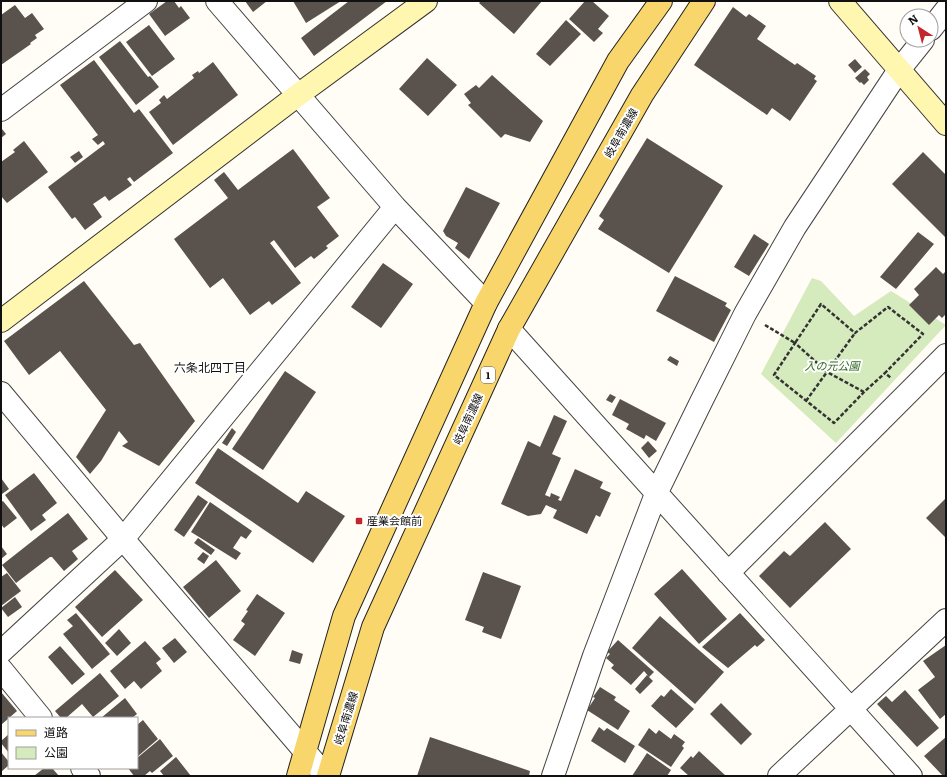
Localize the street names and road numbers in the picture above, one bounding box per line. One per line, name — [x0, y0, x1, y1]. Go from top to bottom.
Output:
street label: 岐阜南濃線 — [599, 105, 641, 160]
road number: 1 — [481, 367, 495, 383]
street label: 岐阜南濃線 — [448, 390, 486, 447]
street label: 岐阜南濃線 — [329, 689, 361, 746]

